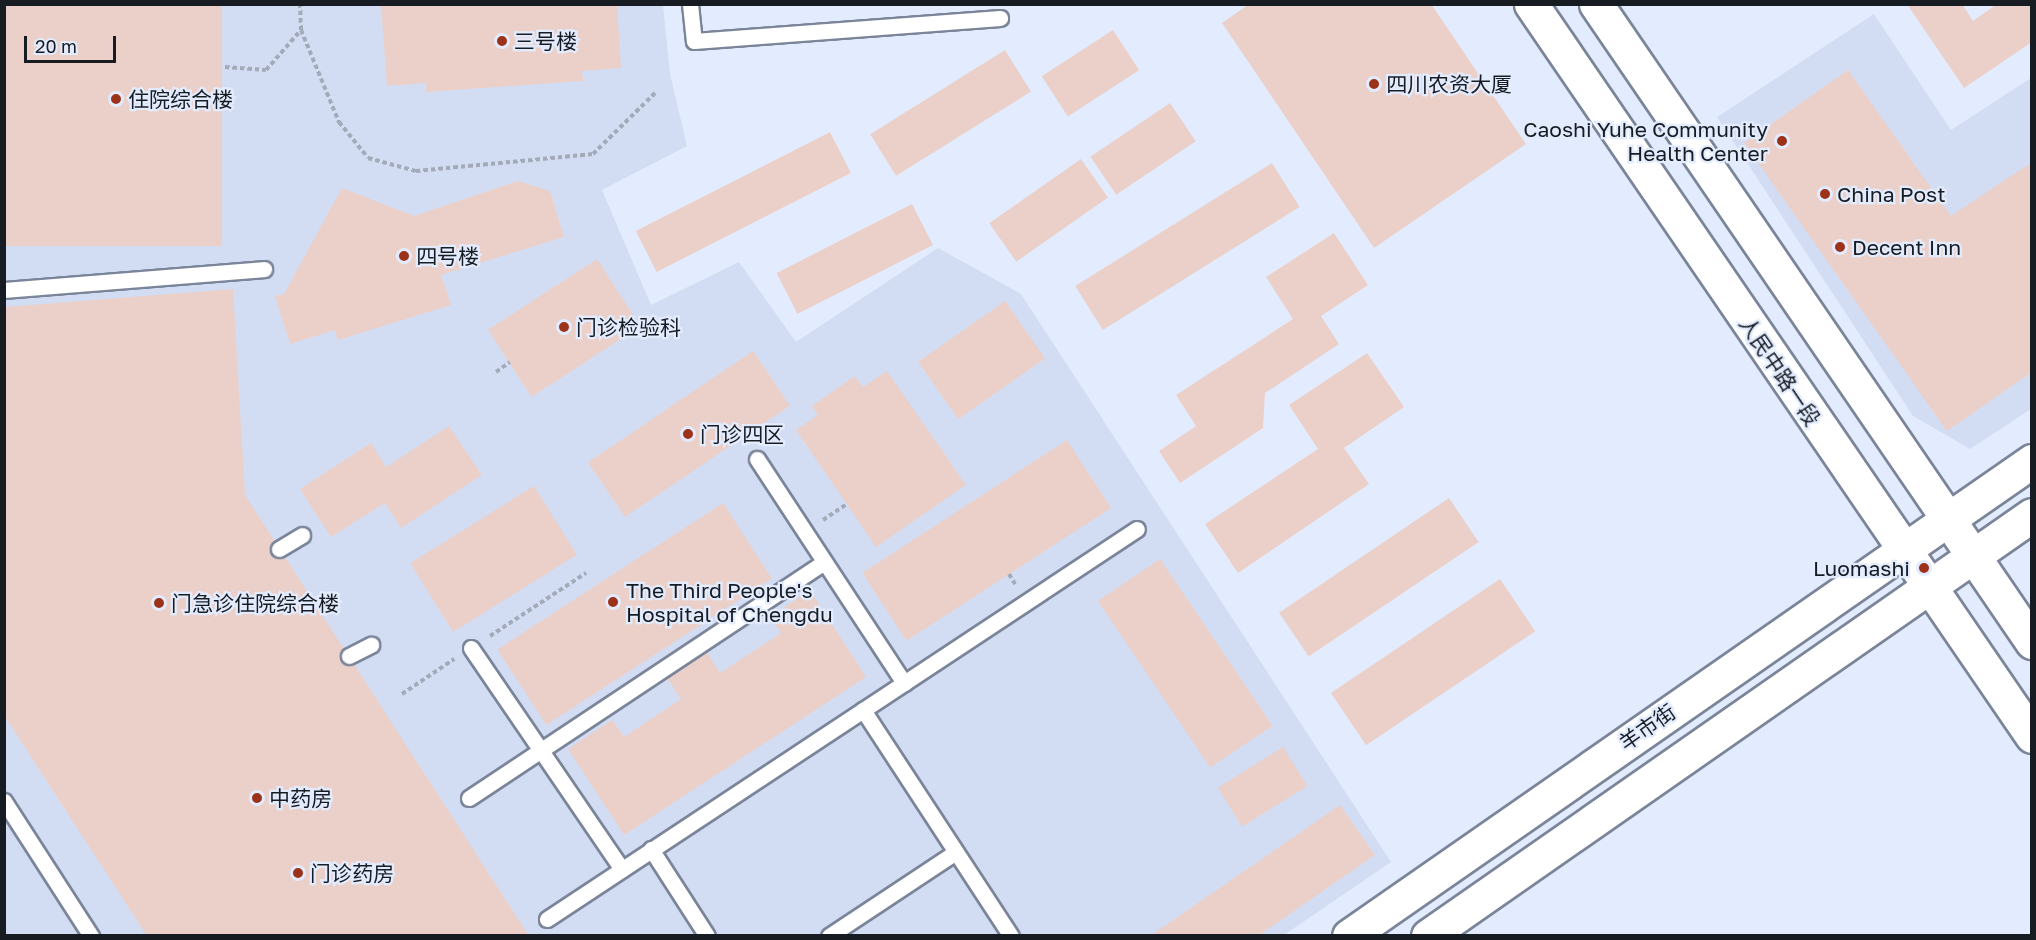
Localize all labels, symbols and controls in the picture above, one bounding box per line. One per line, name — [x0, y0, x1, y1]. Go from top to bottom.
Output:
scale bar — [27, 24, 118, 62]
place label: 三号楼 — [514, 28, 577, 54]
marker: 三号楼 — [495, 34, 509, 48]
text: 20 m — [35, 35, 77, 57]
place label: 四川农资大厦 — [1386, 71, 1512, 97]
marker: 四川农资大厦 — [1367, 77, 1381, 91]
place label: 住院综合楼 — [128, 86, 233, 112]
marker: 住院综合楼 — [109, 92, 123, 106]
place label: Caoshi Yuhe Community Health Center — [1523, 116, 1768, 166]
marker: Caoshi Yuhe Community Health Center — [1773, 132, 1791, 150]
place label: China Post — [1837, 181, 1946, 207]
marker: China Post — [1818, 187, 1832, 201]
place label: Decent Inn — [1852, 234, 1961, 260]
marker: Decent Inn — [1833, 240, 1847, 254]
place label: 四号楼 — [416, 243, 479, 269]
marker: 四号楼 — [397, 249, 411, 263]
street label: 人民中路一段 — [1734, 312, 1826, 430]
place label: 门诊检验科 — [576, 314, 681, 340]
marker: 门诊检验科 — [557, 320, 571, 334]
place label: 门诊四区 — [700, 421, 784, 447]
marker: 门诊四区 — [681, 427, 695, 441]
place label: Luomashi — [1813, 555, 1910, 581]
marker: Luomashi — [1915, 559, 1933, 577]
place label: The Third People's Hospital of Chengdu — [626, 577, 833, 627]
place label: 门急诊住院综合楼 — [171, 590, 339, 616]
marker: The Third People's Hospital of Chengdu — [604, 593, 622, 611]
marker: 门急诊住院综合楼 — [152, 596, 166, 610]
street label: 羊市街 — [1614, 699, 1680, 755]
place label: 中药房 — [269, 785, 332, 811]
marker: 中药房 — [250, 791, 264, 805]
place label: 门诊药房 — [310, 860, 394, 886]
marker: 门诊药房 — [291, 866, 305, 880]

